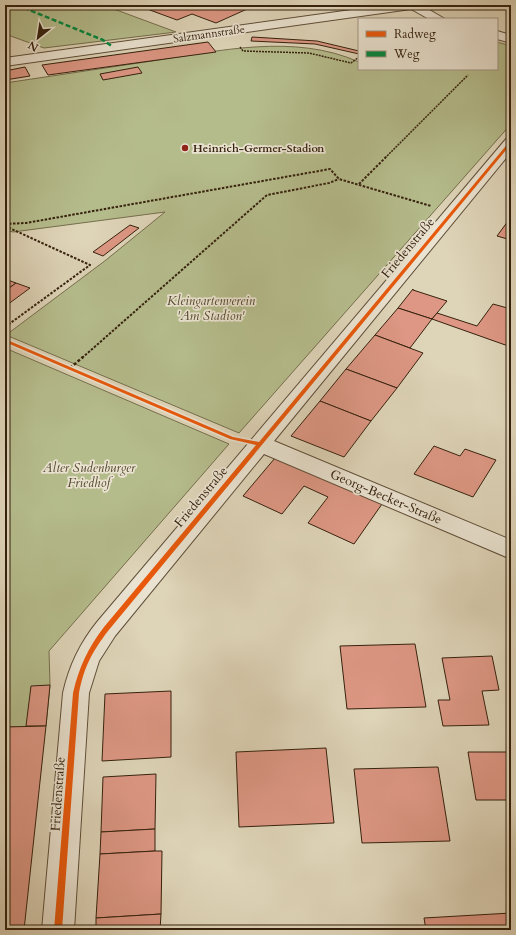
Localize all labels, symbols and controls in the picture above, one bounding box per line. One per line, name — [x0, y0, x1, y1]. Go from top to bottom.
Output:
north arrow — [18, 18, 58, 58]
legend — [358, 18, 498, 70]
street label: Salzmannstraße — [172, 22, 246, 46]
text: Radweg — [394, 26, 436, 42]
text: N — [25, 37, 41, 55]
text: Weg — [393, 46, 420, 62]
place label: Heinrich-Germer-Stadion — [193, 141, 324, 156]
marker: Heinrich-Germer-Stadion — [180, 143, 190, 153]
street label: Friedenstraße — [377, 214, 439, 282]
park label: Kleingartenverein 'Am Stadion' — [167, 292, 256, 325]
park label: Alter Sudenburger Friedhof — [42, 459, 136, 492]
street label: Friedenstraße — [170, 463, 232, 531]
street label: Georg-Becker-Straße — [327, 465, 445, 529]
street label: Friedenstraße — [46, 756, 70, 832]

